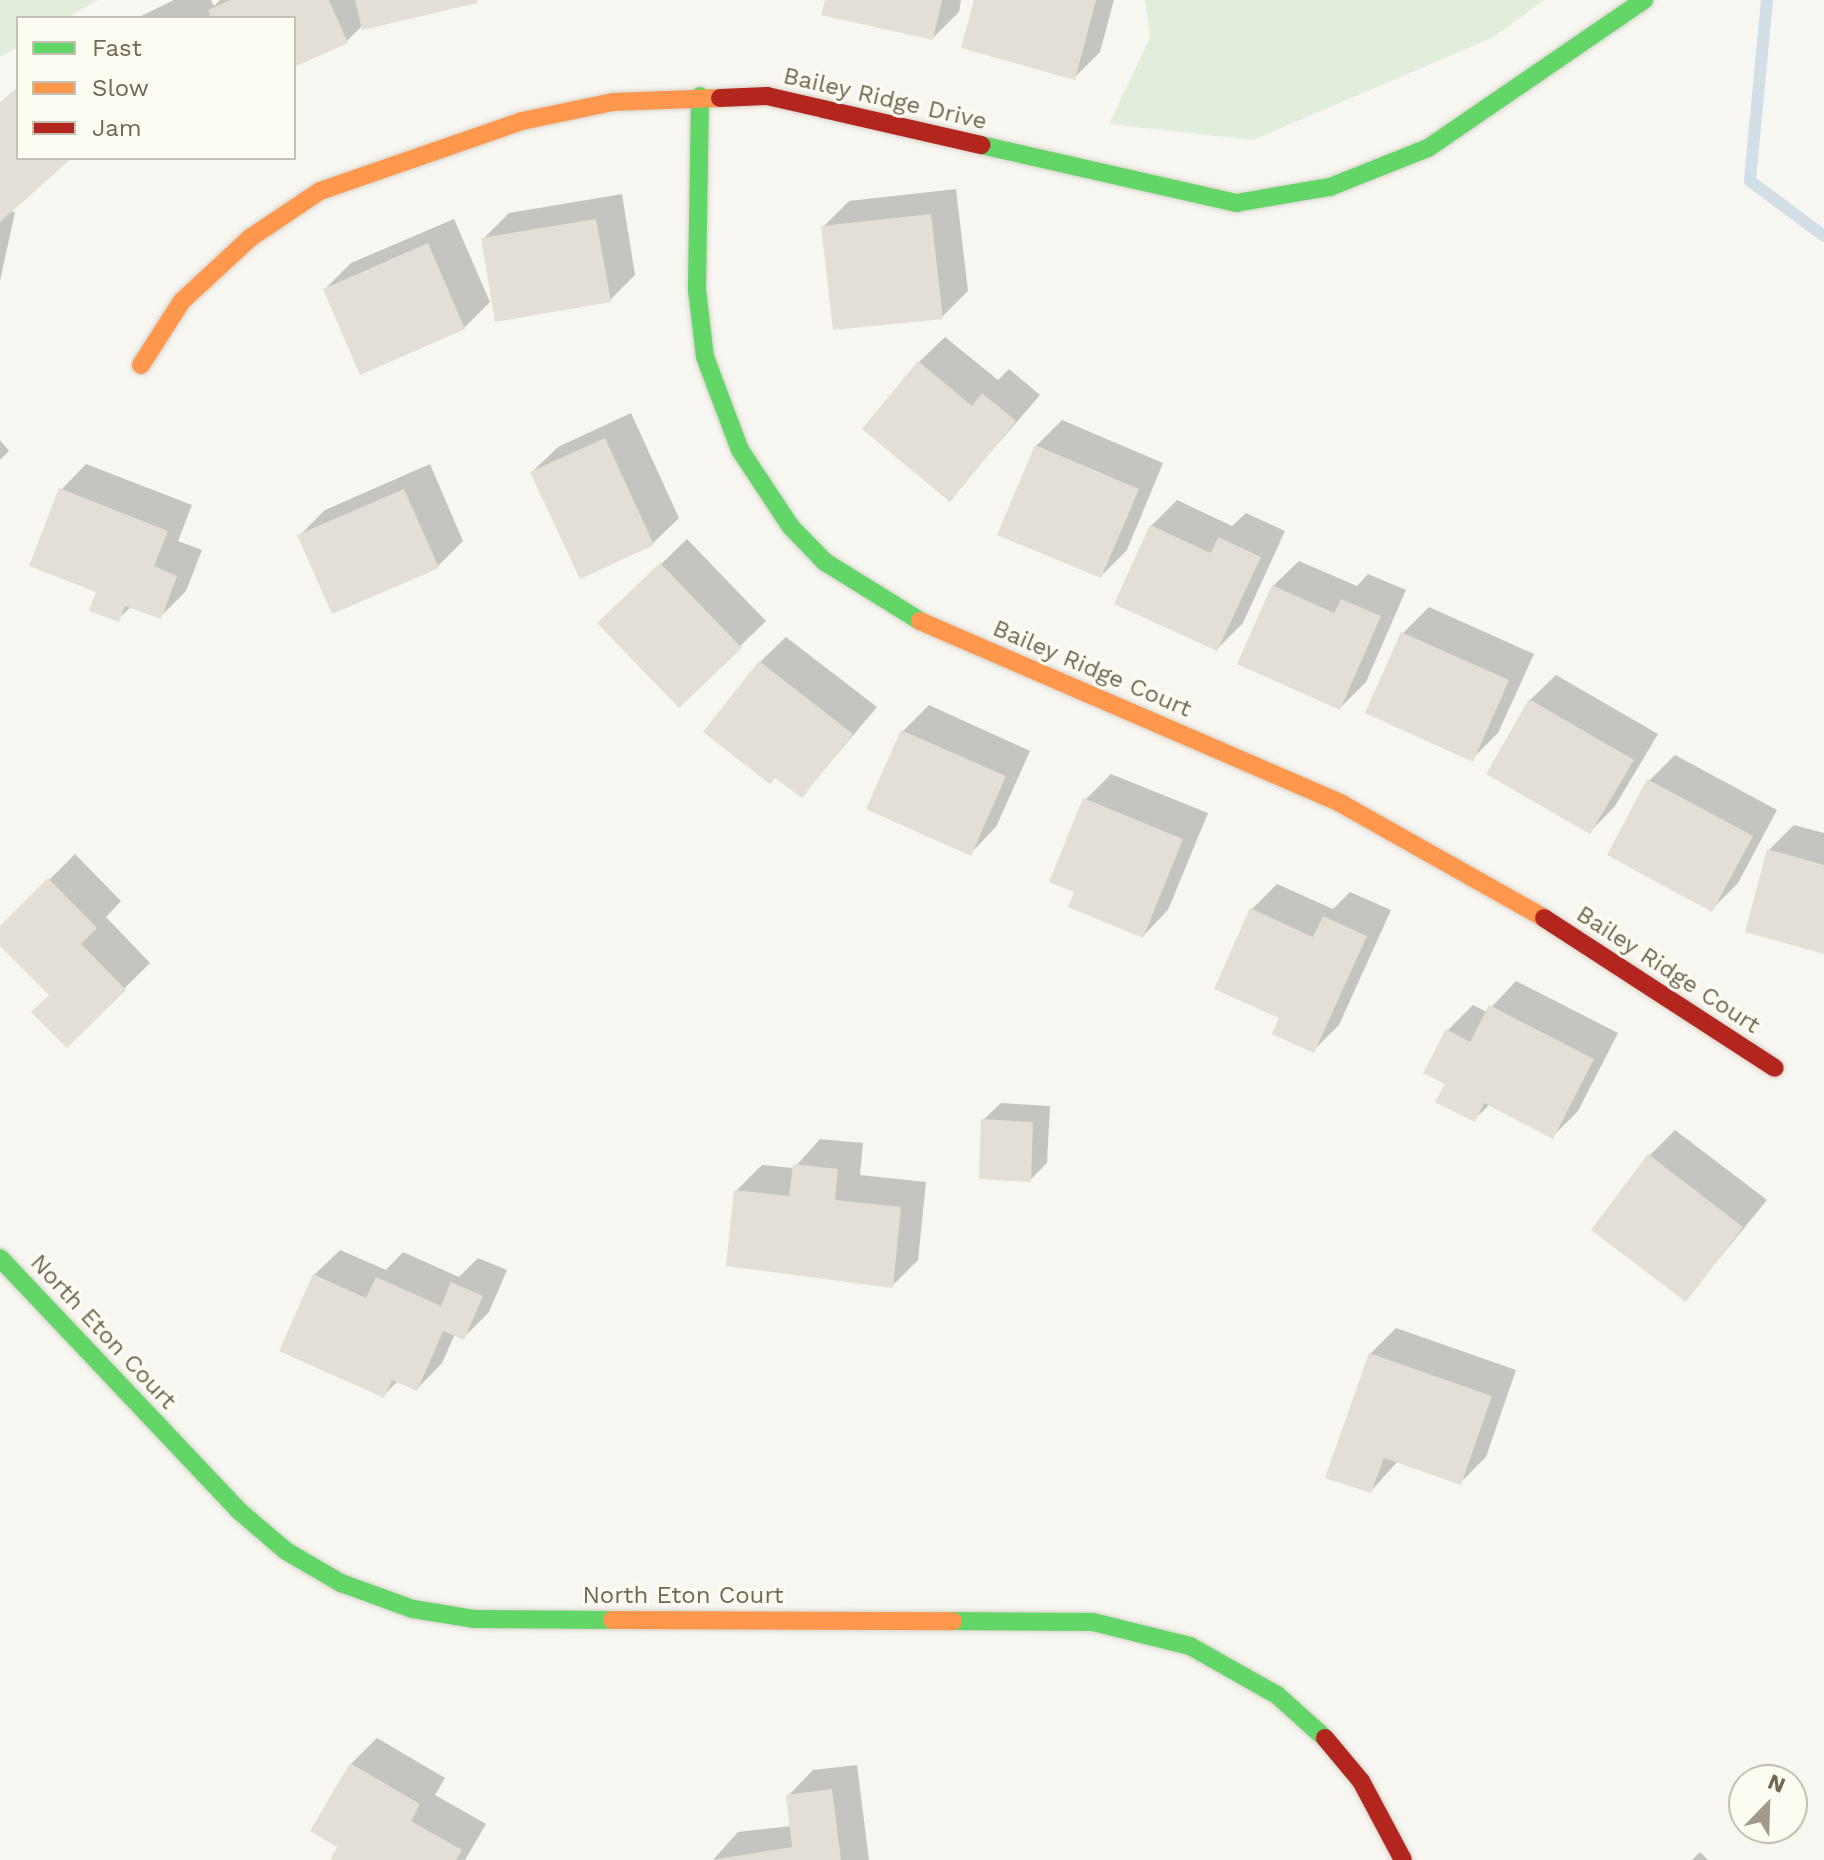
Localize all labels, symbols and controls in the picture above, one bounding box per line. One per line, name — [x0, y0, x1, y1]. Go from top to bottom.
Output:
legend — [16, 16, 296, 160]
text: Fast — [92, 34, 142, 62]
street label: Bailey Ridge Drive — [780, 62, 990, 136]
text: Slow — [92, 74, 149, 102]
text: Jam — [92, 114, 142, 142]
street label: Bailey Ridge Court — [988, 614, 1196, 724]
street label: Bailey Ridge Court — [1571, 900, 1765, 1040]
street label: North Eton Court — [24, 1249, 182, 1415]
street label: North Eton Court — [582, 1582, 784, 1610]
north arrow — [1728, 1764, 1808, 1844]
text: N — [1764, 1769, 1789, 1798]

